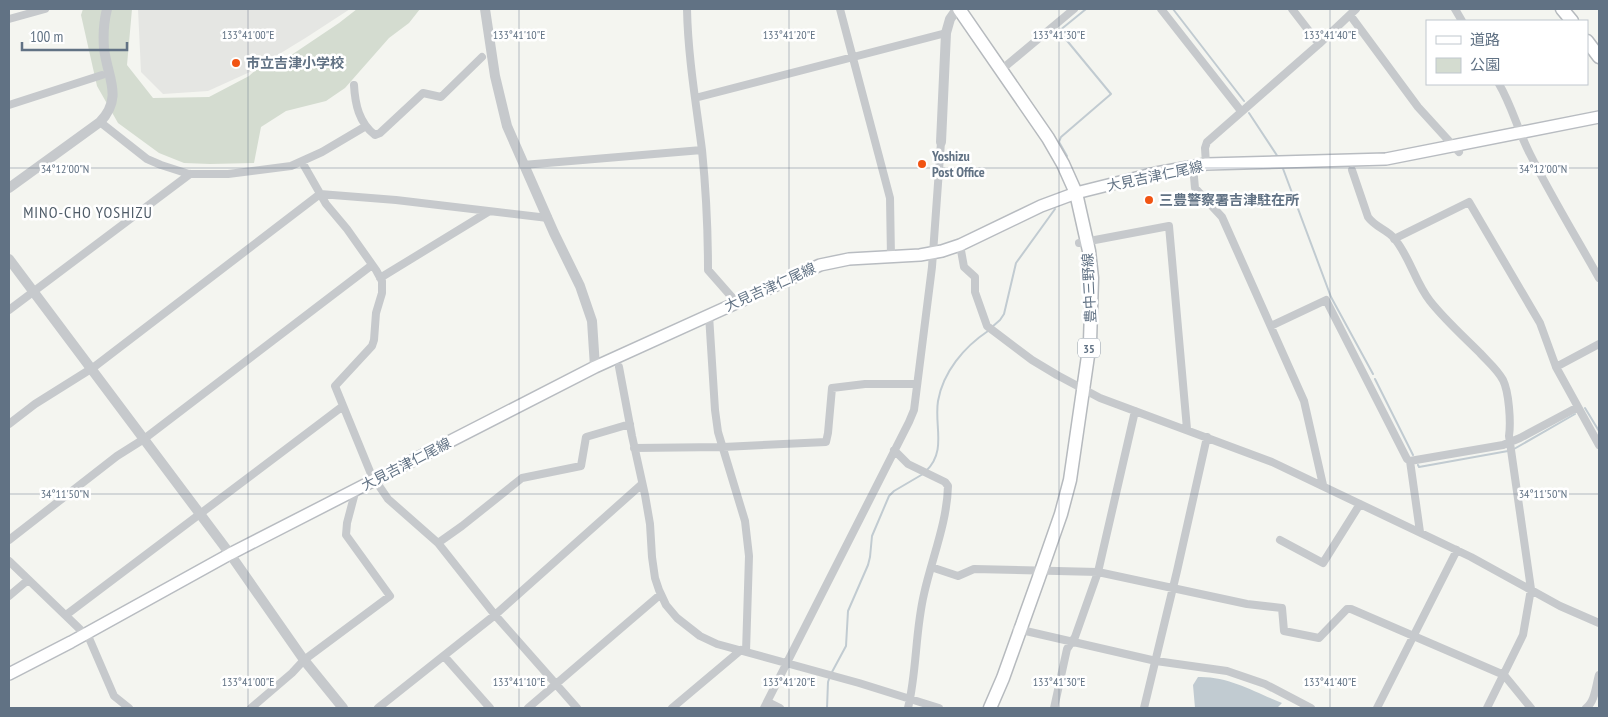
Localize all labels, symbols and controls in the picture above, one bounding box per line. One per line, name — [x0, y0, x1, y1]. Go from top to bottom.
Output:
scale bar — [22, 20, 128, 52]
legend — [1426, 20, 1588, 85]
text: 100 m — [30, 27, 63, 46]
text: 133°41'00"E — [222, 27, 274, 42]
text: 133°41'10"E — [493, 27, 545, 42]
text: 133°41'20"E — [763, 27, 815, 42]
text: 133°41'30"E — [1033, 27, 1085, 42]
text: 133°41'40"E — [1304, 27, 1356, 42]
text: 道路 — [1470, 30, 1500, 49]
place label: 市立吉津小学校 — [246, 54, 344, 72]
text: 公園 — [1470, 55, 1500, 74]
marker: 市立吉津小学校 — [230, 57, 242, 69]
place label: Yoshizu Post Office — [931, 147, 985, 181]
street label: 大見吉津仁尾線 — [1105, 157, 1205, 195]
marker: Yoshizu Post Office — [916, 158, 928, 170]
text: 34°12'00"N — [41, 161, 89, 176]
text: 34°12'00"N — [1519, 161, 1567, 176]
place label: 三豊警察署吉津駐在所 — [1159, 191, 1299, 209]
marker: 三豊警察署吉津駐在所 — [1143, 194, 1155, 206]
district label: MINO-CHO YOSHIZU — [23, 202, 153, 222]
street label: 豊中三野線 — [1078, 253, 1100, 323]
street label: 大見吉津仁尾線 — [722, 259, 818, 315]
road number: 35 — [1078, 338, 1100, 358]
street label: 大見吉津仁尾線 — [358, 434, 454, 494]
text: 34°11'50"N — [41, 486, 89, 501]
text: 34°11'50"N — [1519, 486, 1567, 501]
text: 133°41'00"E — [222, 674, 274, 689]
text: 133°41'10"E — [493, 674, 545, 689]
text: 133°41'20"E — [763, 674, 815, 689]
text: 133°41'30"E — [1033, 674, 1085, 689]
text: 133°41'40"E — [1304, 674, 1356, 689]

